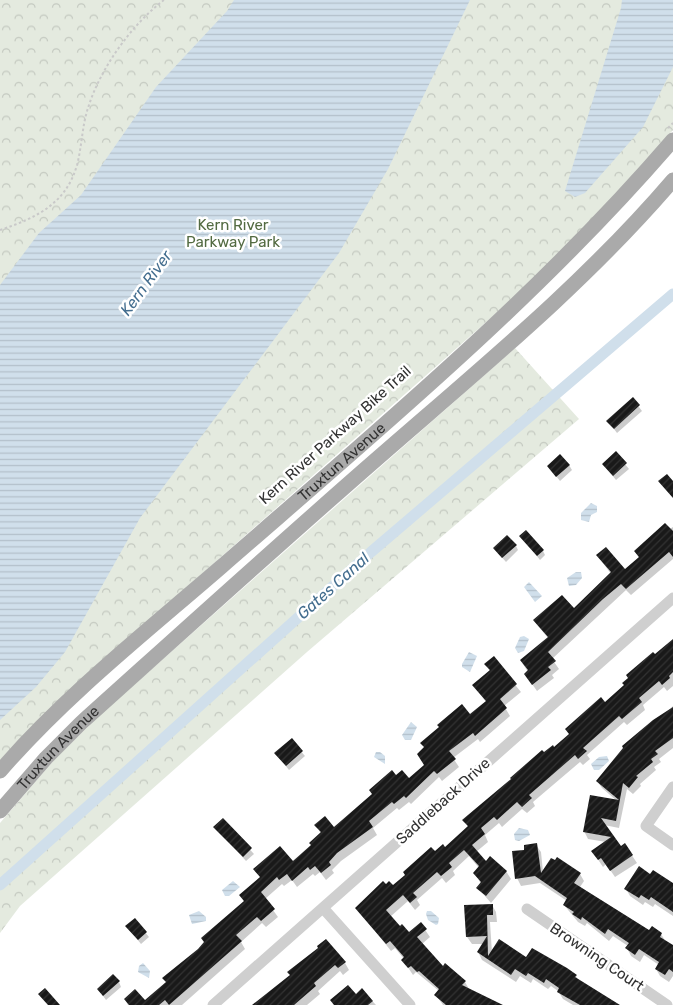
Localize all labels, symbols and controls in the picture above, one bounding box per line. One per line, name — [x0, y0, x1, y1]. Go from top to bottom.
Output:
park label: Kern River Parkway Park — [186, 216, 280, 251]
water label: Kern River — [116, 246, 176, 319]
street label: Kern River Parkway Bike Trail — [255, 362, 415, 508]
street label: Truxtun Avenue — [294, 419, 389, 505]
water label: Gates Canal — [293, 548, 374, 623]
street label: Truxtun Avenue — [13, 702, 103, 794]
street label: Saddleback Drive — [392, 754, 494, 848]
street label: Browning Court — [547, 919, 648, 995]

